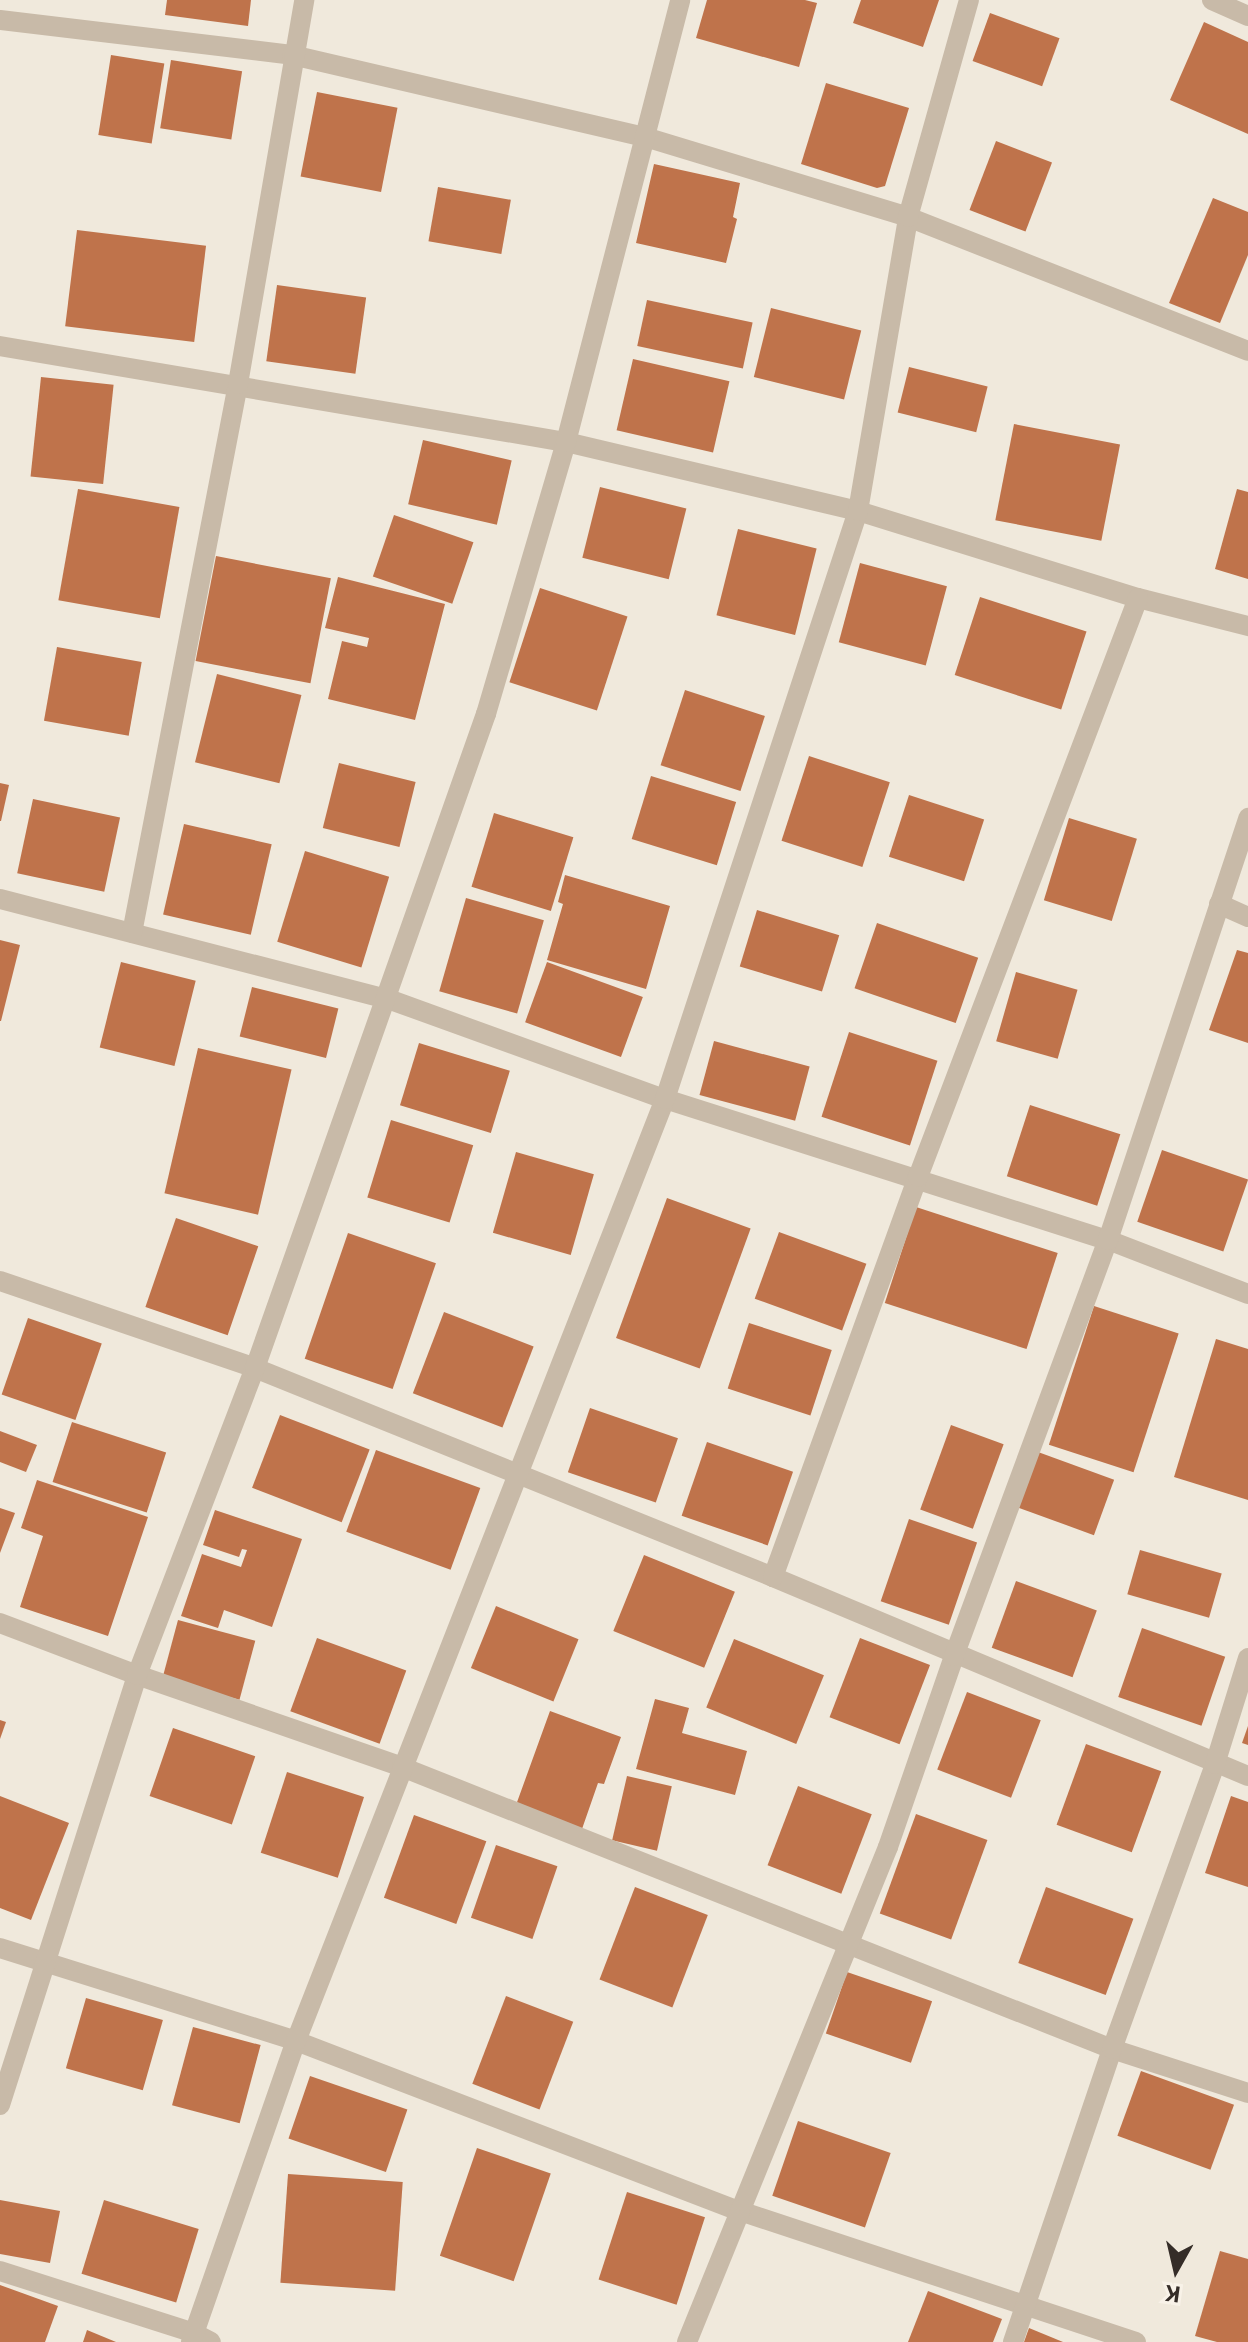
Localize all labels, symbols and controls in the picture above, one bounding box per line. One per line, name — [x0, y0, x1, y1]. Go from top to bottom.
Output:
north arrow — [1136, 2230, 1216, 2310]
text: K — [1163, 2280, 1182, 2308]

